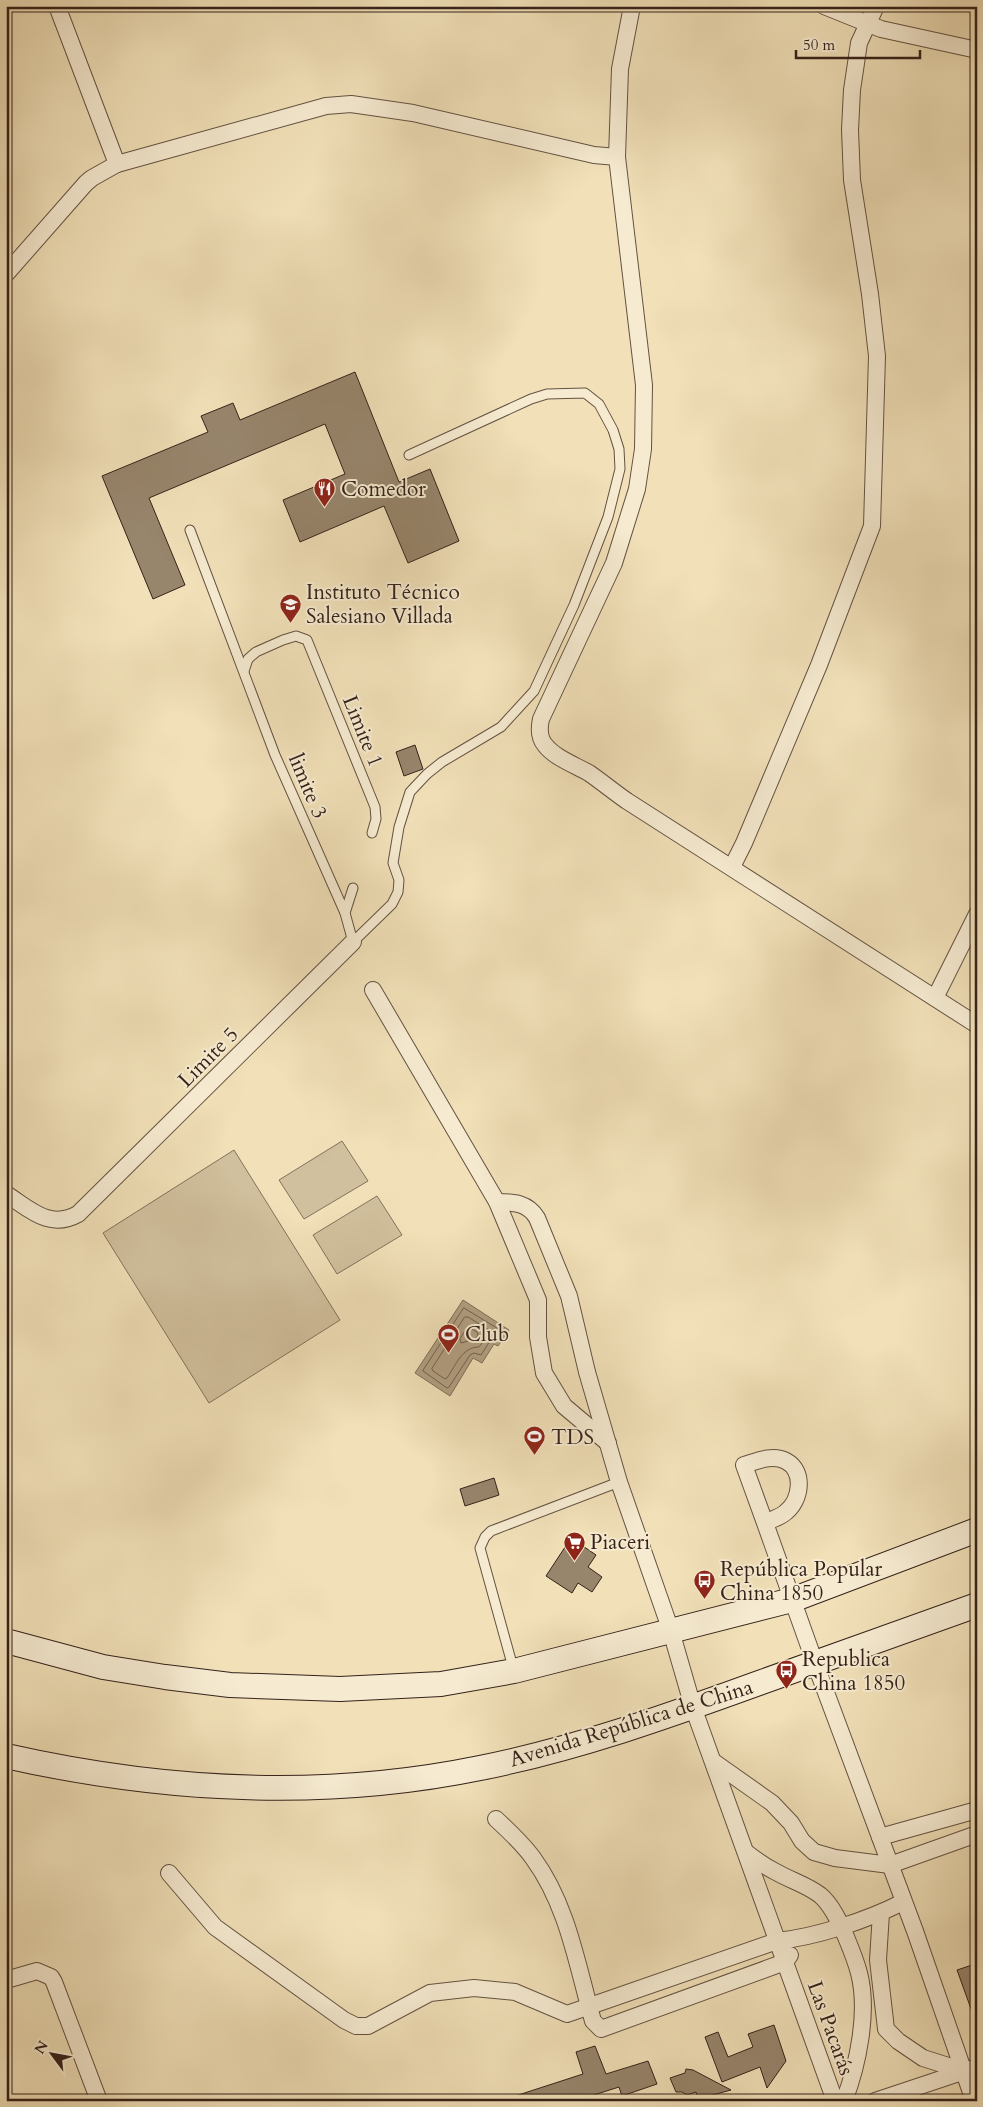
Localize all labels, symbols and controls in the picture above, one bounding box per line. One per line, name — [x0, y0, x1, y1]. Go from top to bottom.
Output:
scale bar — [796, 28, 919, 60]
text: 50 m — [803, 35, 835, 55]
place label: Comedor — [341, 475, 426, 504]
restaurant icon: Comedor — [313, 477, 337, 508]
place label: Instituto Técnico Salesiano Villada — [306, 578, 460, 631]
school or university icon: Instituto Técnico Salesiano Villada — [278, 592, 302, 623]
street label: Limite 1 — [335, 691, 390, 771]
street label: limite 3 — [281, 749, 334, 823]
street label: Limite 5 — [172, 1021, 245, 1094]
place label: Club — [465, 1320, 509, 1349]
sports icon: Club — [437, 1322, 461, 1353]
place label: TDS — [551, 1423, 594, 1452]
sports icon: TDS — [523, 1425, 547, 1456]
place label: Piaceri — [590, 1528, 650, 1557]
supermarket icon: Piaceri — [562, 1530, 586, 1561]
place label: República Popular China 1850 — [720, 1555, 882, 1608]
bus stop icon: República Popular China 1850 — [692, 1569, 716, 1600]
place label: Republica China 1850 — [802, 1645, 905, 1698]
bus stop icon: Republica China 1850 — [774, 1659, 798, 1690]
street label: Avenida República de China — [506, 1673, 756, 1774]
street label: Las Pacarás — [800, 1977, 861, 2079]
north arrow — [28, 2030, 78, 2080]
text: N — [30, 2037, 53, 2058]

